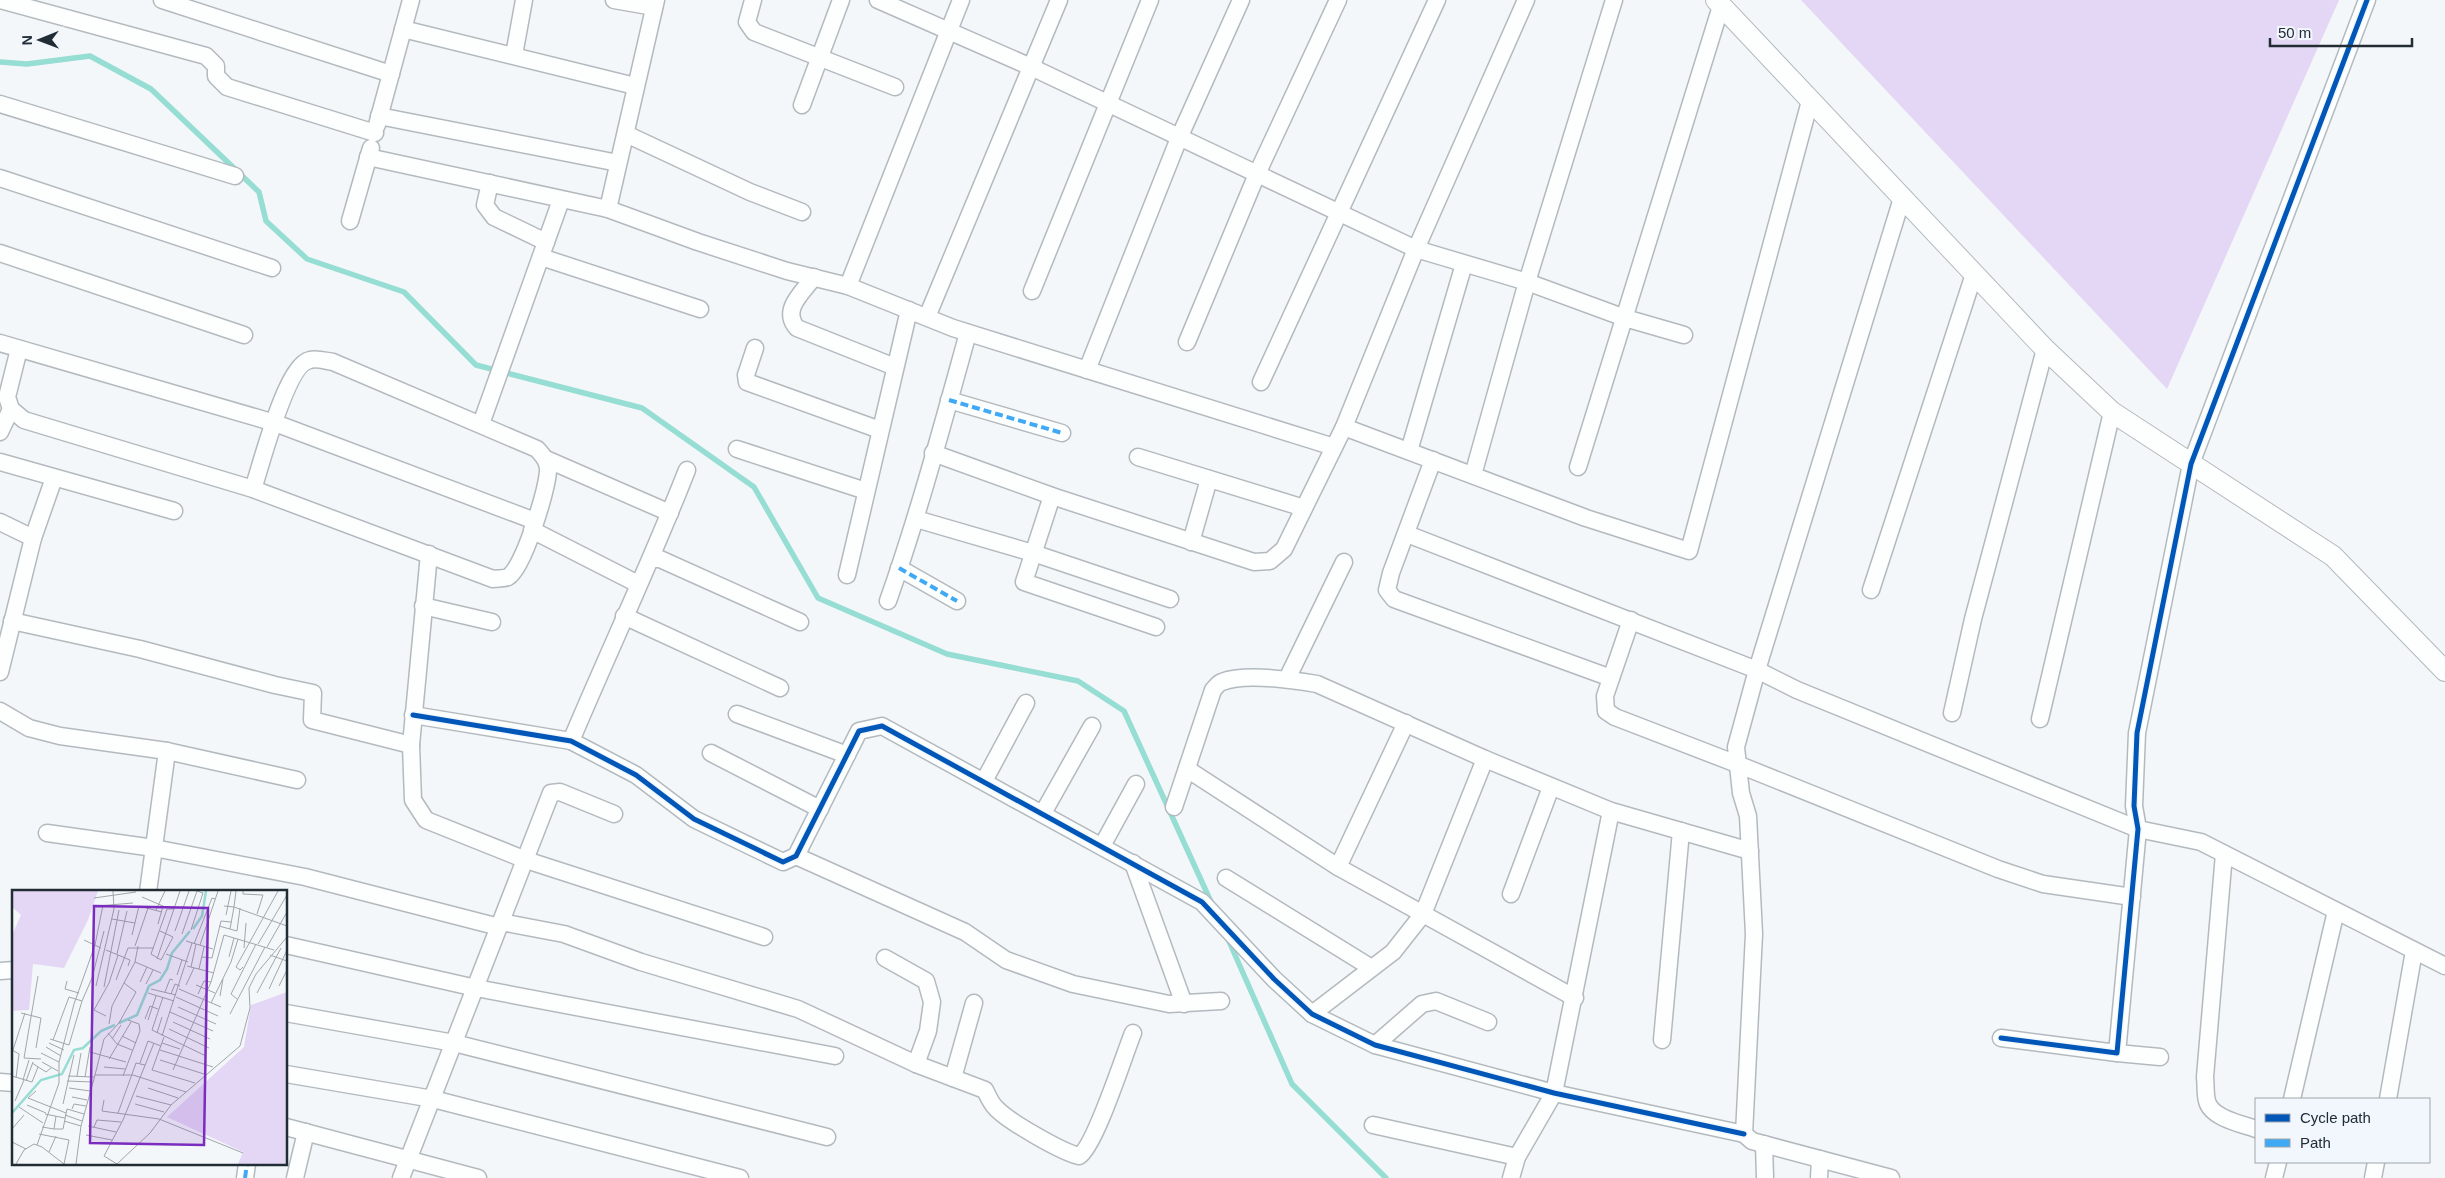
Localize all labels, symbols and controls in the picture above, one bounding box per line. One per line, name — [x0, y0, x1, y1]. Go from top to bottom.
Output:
north arrow — [15, 15, 65, 65]
scale bar — [2270, 15, 2412, 47]
text: 50 m — [2278, 24, 2311, 41]
text: N — [19, 35, 35, 45]
inset map — [12, 890, 288, 1166]
legend — [2255, 1098, 2430, 1163]
text: Cycle path — [2300, 1109, 2371, 1126]
text: Path — [2300, 1134, 2331, 1151]

